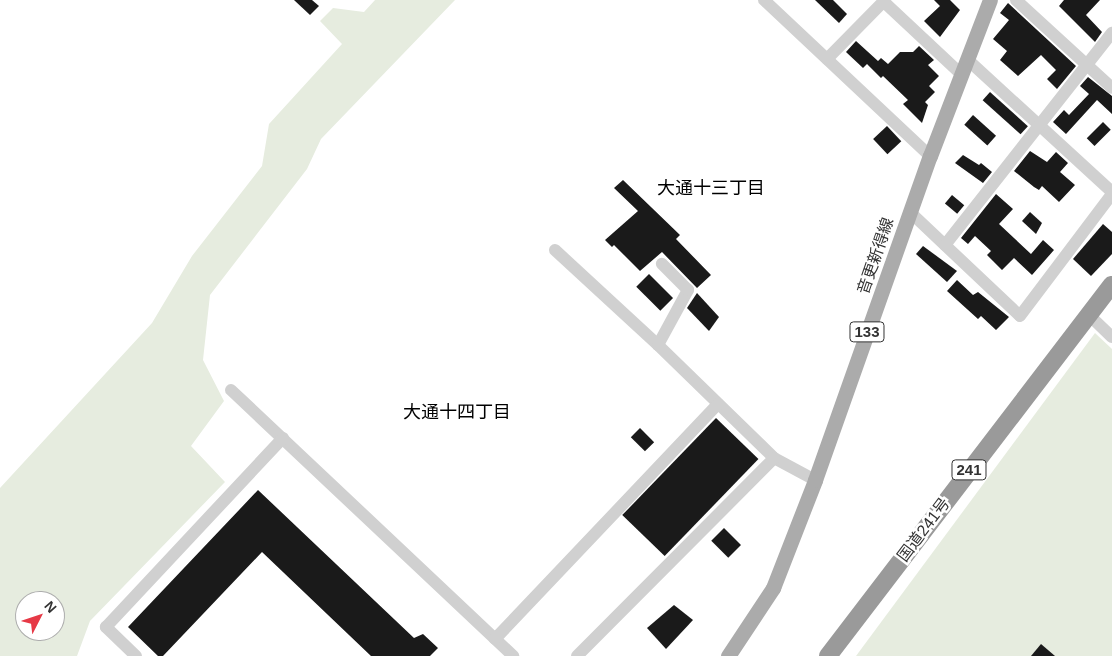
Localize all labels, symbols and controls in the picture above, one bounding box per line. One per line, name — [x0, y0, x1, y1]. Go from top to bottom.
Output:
district label: 大通十三丁目 — [657, 177, 765, 199]
street label: 音更新得線 — [854, 215, 898, 297]
road number: 133 — [848, 320, 886, 344]
district label: 大通十四丁目 — [403, 401, 511, 423]
road number: 241 — [950, 458, 988, 482]
street label: 国道241号 — [894, 494, 954, 566]
north arrow — [15, 591, 65, 641]
text: N — [41, 598, 60, 616]

